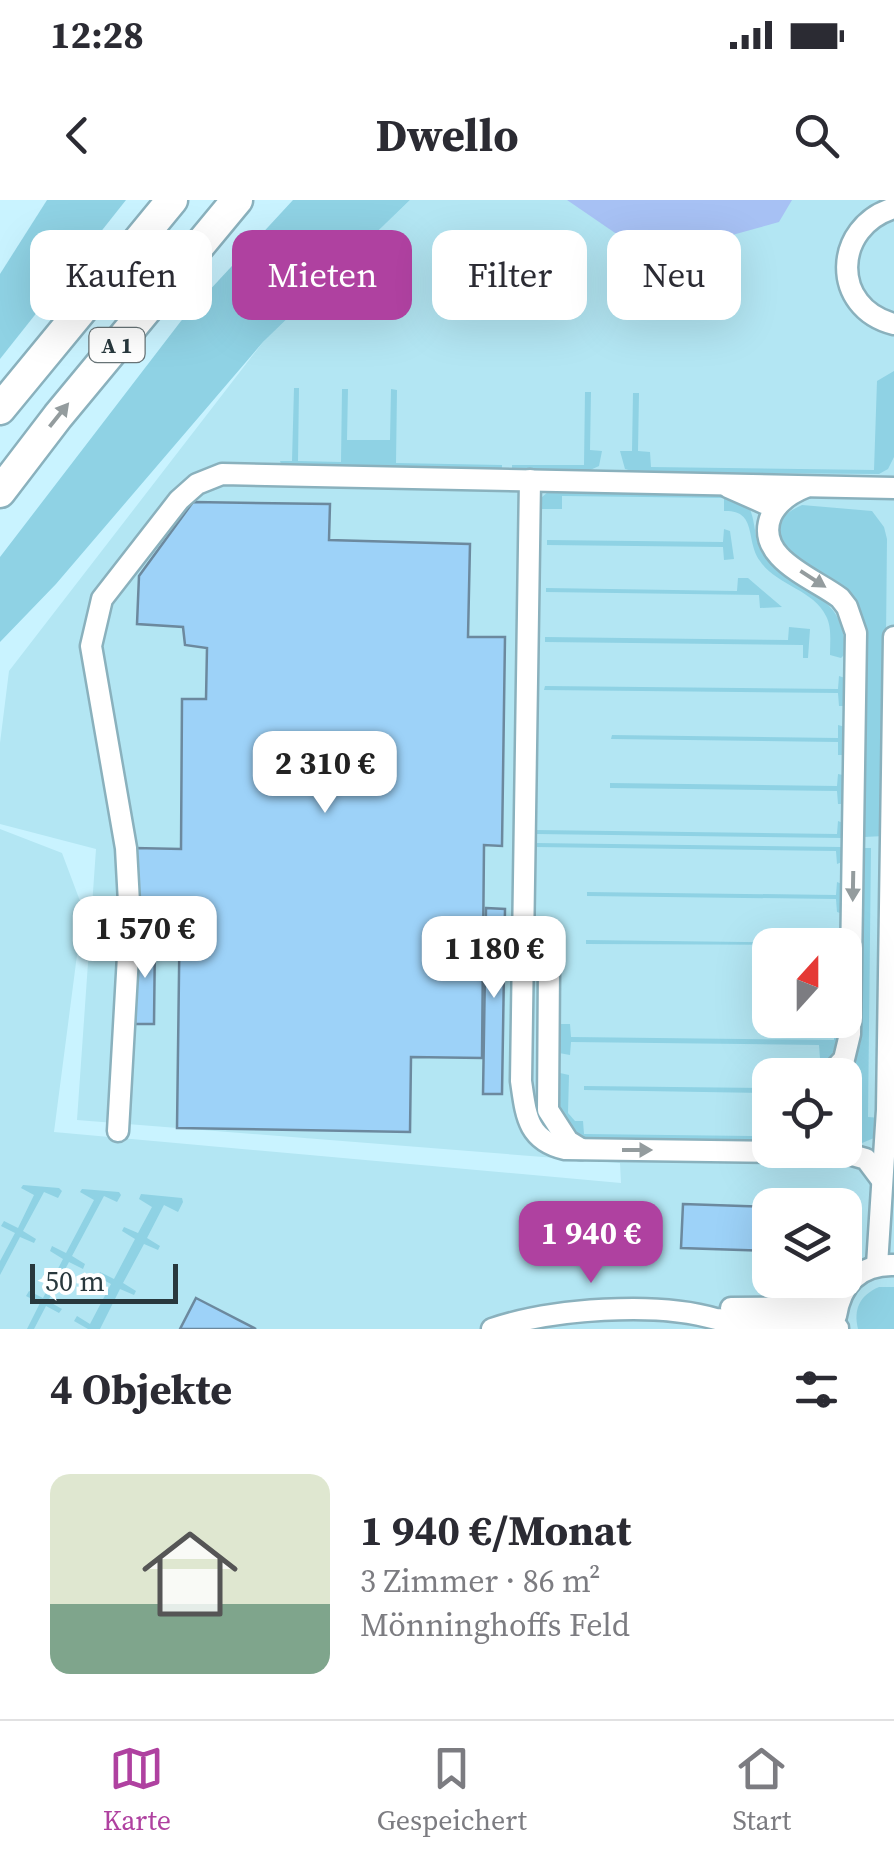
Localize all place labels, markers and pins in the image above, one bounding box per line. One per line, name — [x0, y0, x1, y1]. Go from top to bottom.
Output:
pin: 2 310 € — [233, 731, 417, 816]
pin: 1 570 € — [53, 896, 237, 981]
pin: 1 180 € — [402, 916, 586, 1001]
pin: 1 940 € — [499, 1201, 683, 1286]

